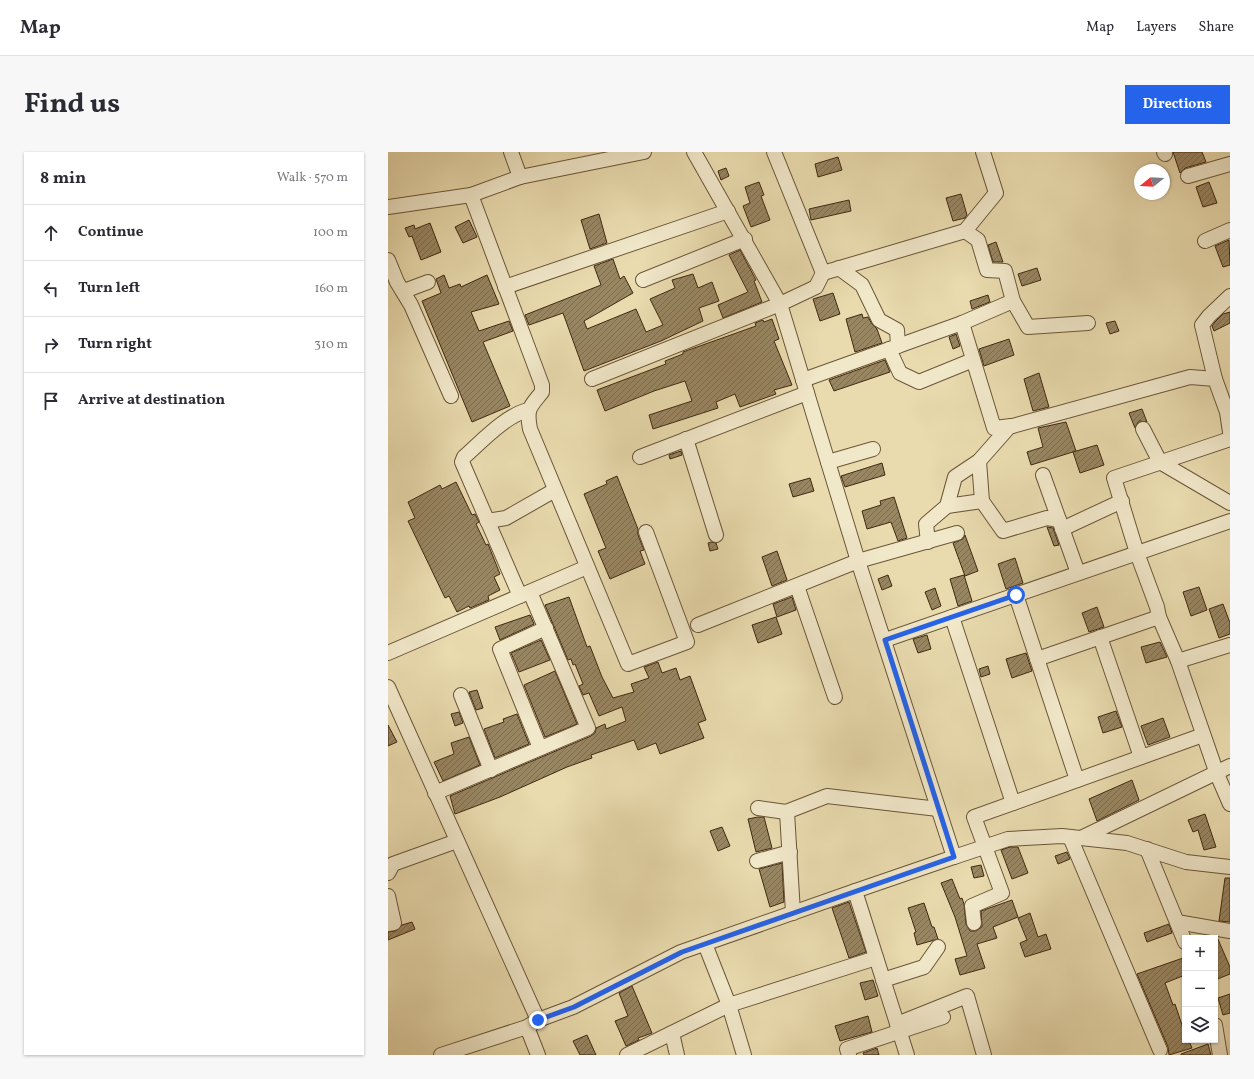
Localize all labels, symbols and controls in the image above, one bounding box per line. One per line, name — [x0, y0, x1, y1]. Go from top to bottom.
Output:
text: Map — [20, 15, 61, 41]
text: Map — [1086, 18, 1114, 37]
text: Layers — [1136, 18, 1176, 37]
text: Share — [1198, 18, 1234, 37]
text: Find us — [24, 85, 120, 124]
button: Directions — [1125, 85, 1230, 124]
north arrow — [1134, 164, 1170, 200]
text: 8 min — [40, 167, 86, 190]
text: Walk · 570 m — [277, 169, 348, 187]
icon: ahead — [40, 222, 62, 244]
text: Continue — [78, 222, 143, 243]
text: 100 m — [313, 224, 348, 242]
icon: left — [40, 278, 62, 300]
text: Turn left — [78, 278, 140, 299]
text: 160 m — [314, 280, 348, 298]
icon: right — [40, 334, 62, 356]
text: Turn right — [78, 334, 152, 355]
text: 310 m — [314, 336, 348, 354]
icon: arrive — [40, 390, 62, 412]
text: Arrive at destination — [78, 390, 225, 411]
route start — [1007, 586, 1025, 604]
map controls — [1182, 935, 1218, 1043]
button: + — [1182, 935, 1218, 971]
button: − — [1182, 971, 1218, 1007]
button: layers — [1182, 1007, 1218, 1043]
route end — [529, 1011, 547, 1029]

